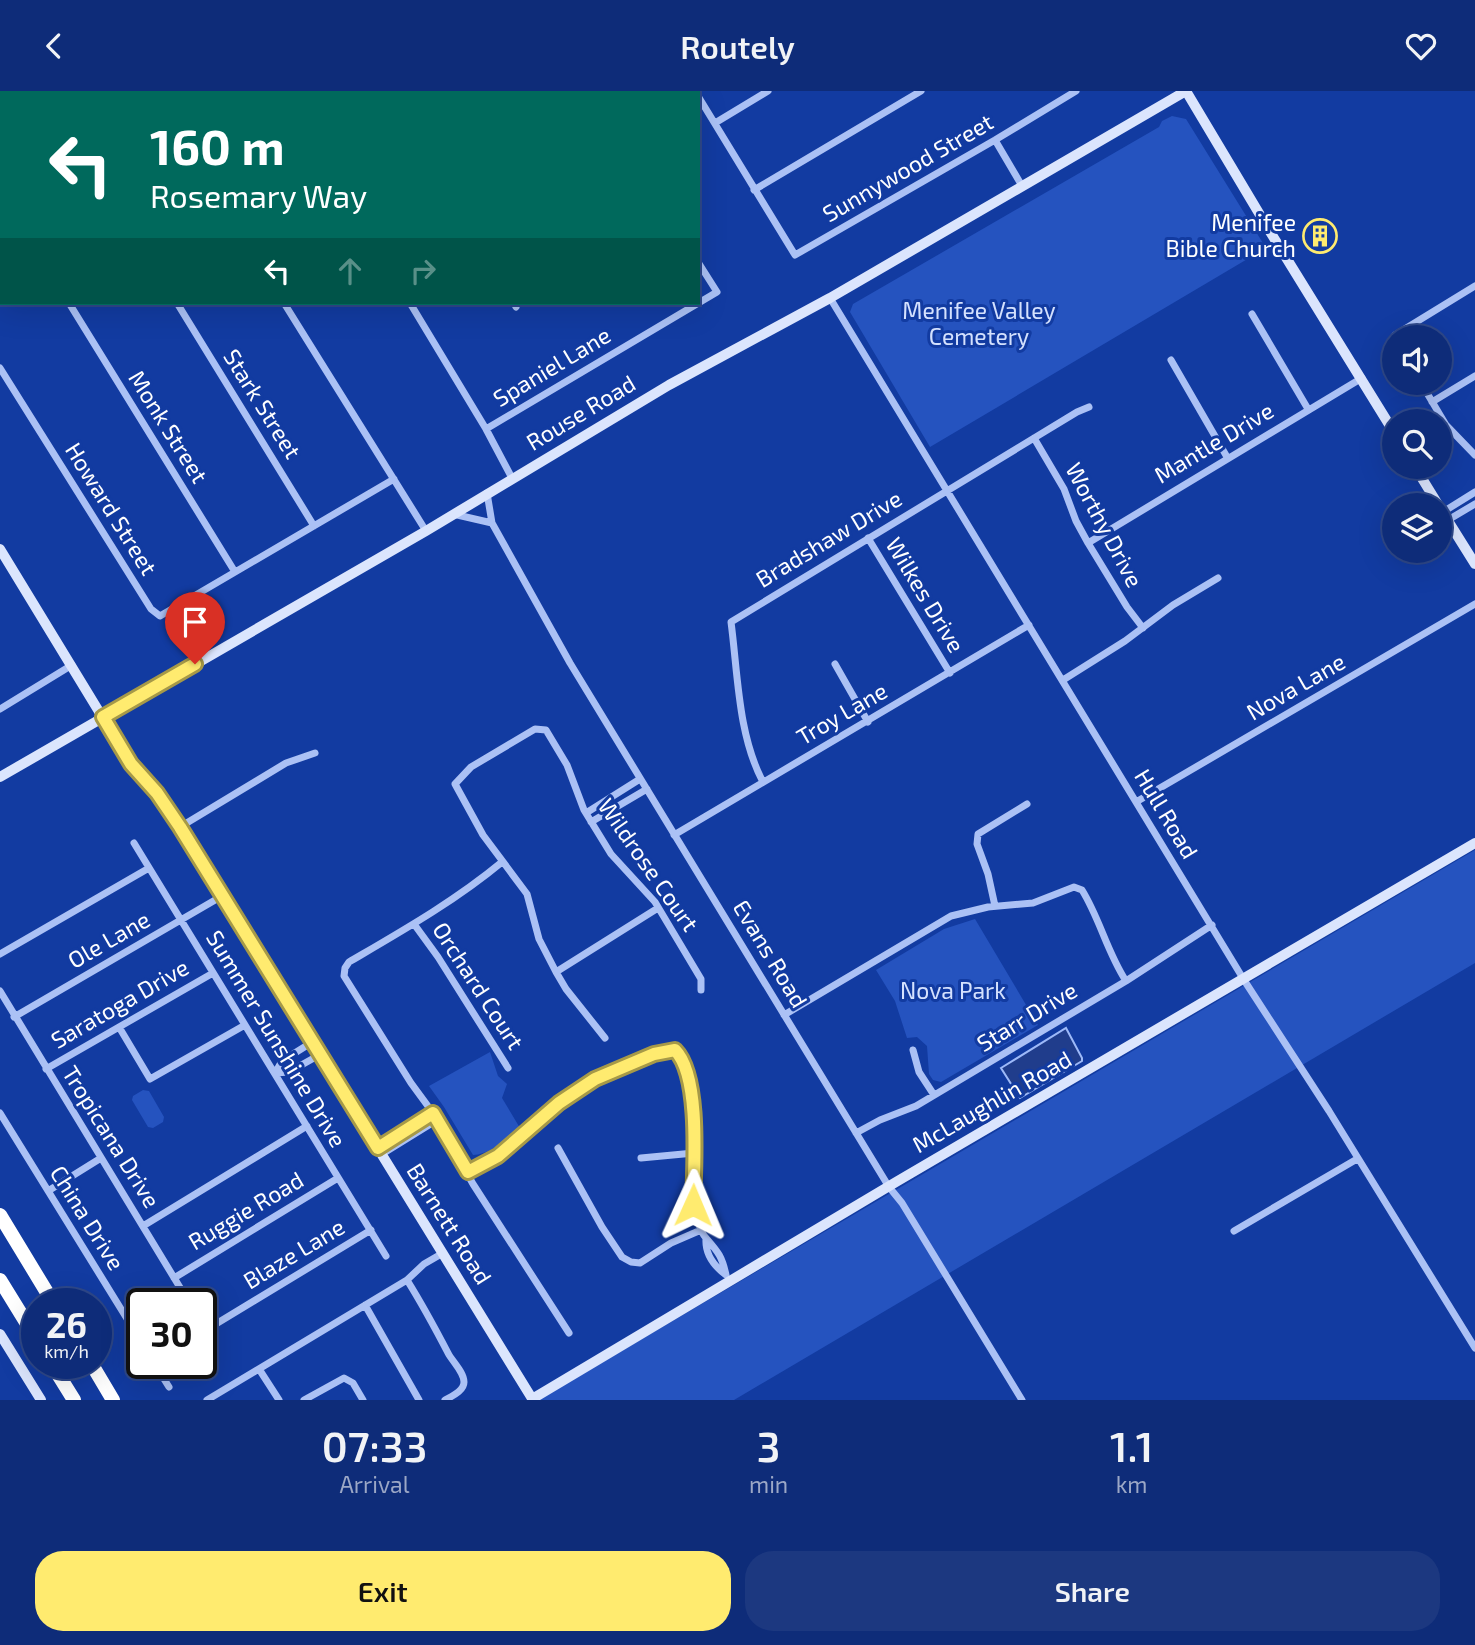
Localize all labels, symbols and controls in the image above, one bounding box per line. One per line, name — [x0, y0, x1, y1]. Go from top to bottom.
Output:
icon: back — [35, 27, 73, 65]
text: Routely — [680, 27, 795, 65]
icon: heart — [1402, 27, 1440, 65]
street label: Sunnywood Street — [817, 107, 998, 227]
text: 160 m — [150, 116, 285, 175]
icon: left — [35, 119, 126, 210]
text: Rosemary Way — [150, 176, 367, 214]
place label: Menifee Bible Church — [1165, 208, 1296, 262]
building icon: Menifee Bible Church — [1301, 217, 1339, 255]
icon: left — [258, 252, 296, 290]
icon: ahead — [331, 252, 369, 290]
icon: right — [404, 252, 442, 290]
park label: Menifee Valley Cemetery — [902, 296, 1056, 350]
street label: Spaniel Lane — [488, 320, 615, 412]
map controls — [1382, 325, 1452, 563]
button: sound — [1382, 325, 1452, 395]
street label: Stark Street — [218, 344, 308, 464]
street label: Monk Street — [123, 365, 215, 488]
street label: Rouse Road — [521, 369, 640, 456]
street label: Mantle Drive — [1149, 396, 1278, 489]
button: search — [1382, 409, 1452, 479]
street label: Howard Street — [60, 437, 164, 580]
street label: Worthy Drive — [1060, 457, 1149, 592]
street label: Bradshaw Drive — [750, 484, 906, 593]
button: layers — [1382, 493, 1452, 563]
street label: Wilkes Drive — [881, 532, 971, 657]
pin — [165, 592, 225, 664]
icon: arrive — [176, 603, 214, 641]
street label: Nova Lane — [1241, 647, 1350, 726]
street label: Troy Lane — [791, 676, 892, 750]
street label: Hull Road — [1129, 764, 1205, 863]
street label: Wildrose Court — [593, 793, 705, 937]
street label: Evans Road — [728, 895, 814, 1012]
street label: Ole Lane — [63, 905, 154, 974]
street label: Orchard Court — [427, 917, 530, 1055]
street label: Summer Sunshine Drive — [201, 925, 353, 1152]
street label: Saratoga Drive — [46, 952, 193, 1054]
street label: Starr Drive — [971, 975, 1082, 1057]
park label: Nova Park — [900, 976, 1006, 1004]
street label: McLaughlin Road — [907, 1044, 1076, 1158]
street label: Tropicana Drive — [57, 1060, 167, 1213]
street label: Barnett Road — [402, 1158, 498, 1289]
street label: China Drive — [45, 1160, 131, 1275]
street label: Ruggie Road — [183, 1165, 308, 1255]
position arrow — [656, 1168, 730, 1242]
street label: Blaze Lane — [238, 1212, 349, 1294]
speed limit sign: 30 — [126, 1288, 217, 1379]
text: 26 — [46, 1303, 87, 1345]
text: km/h — [44, 1340, 89, 1362]
text: 07:33 — [322, 1420, 427, 1470]
text: 3 — [757, 1420, 780, 1470]
text: 1.1 — [1110, 1420, 1153, 1470]
text: Arrival — [339, 1470, 409, 1498]
text: min — [749, 1470, 788, 1498]
text: km — [1116, 1470, 1148, 1498]
button: Exit — [35, 1551, 731, 1631]
button: Share — [745, 1551, 1440, 1631]

